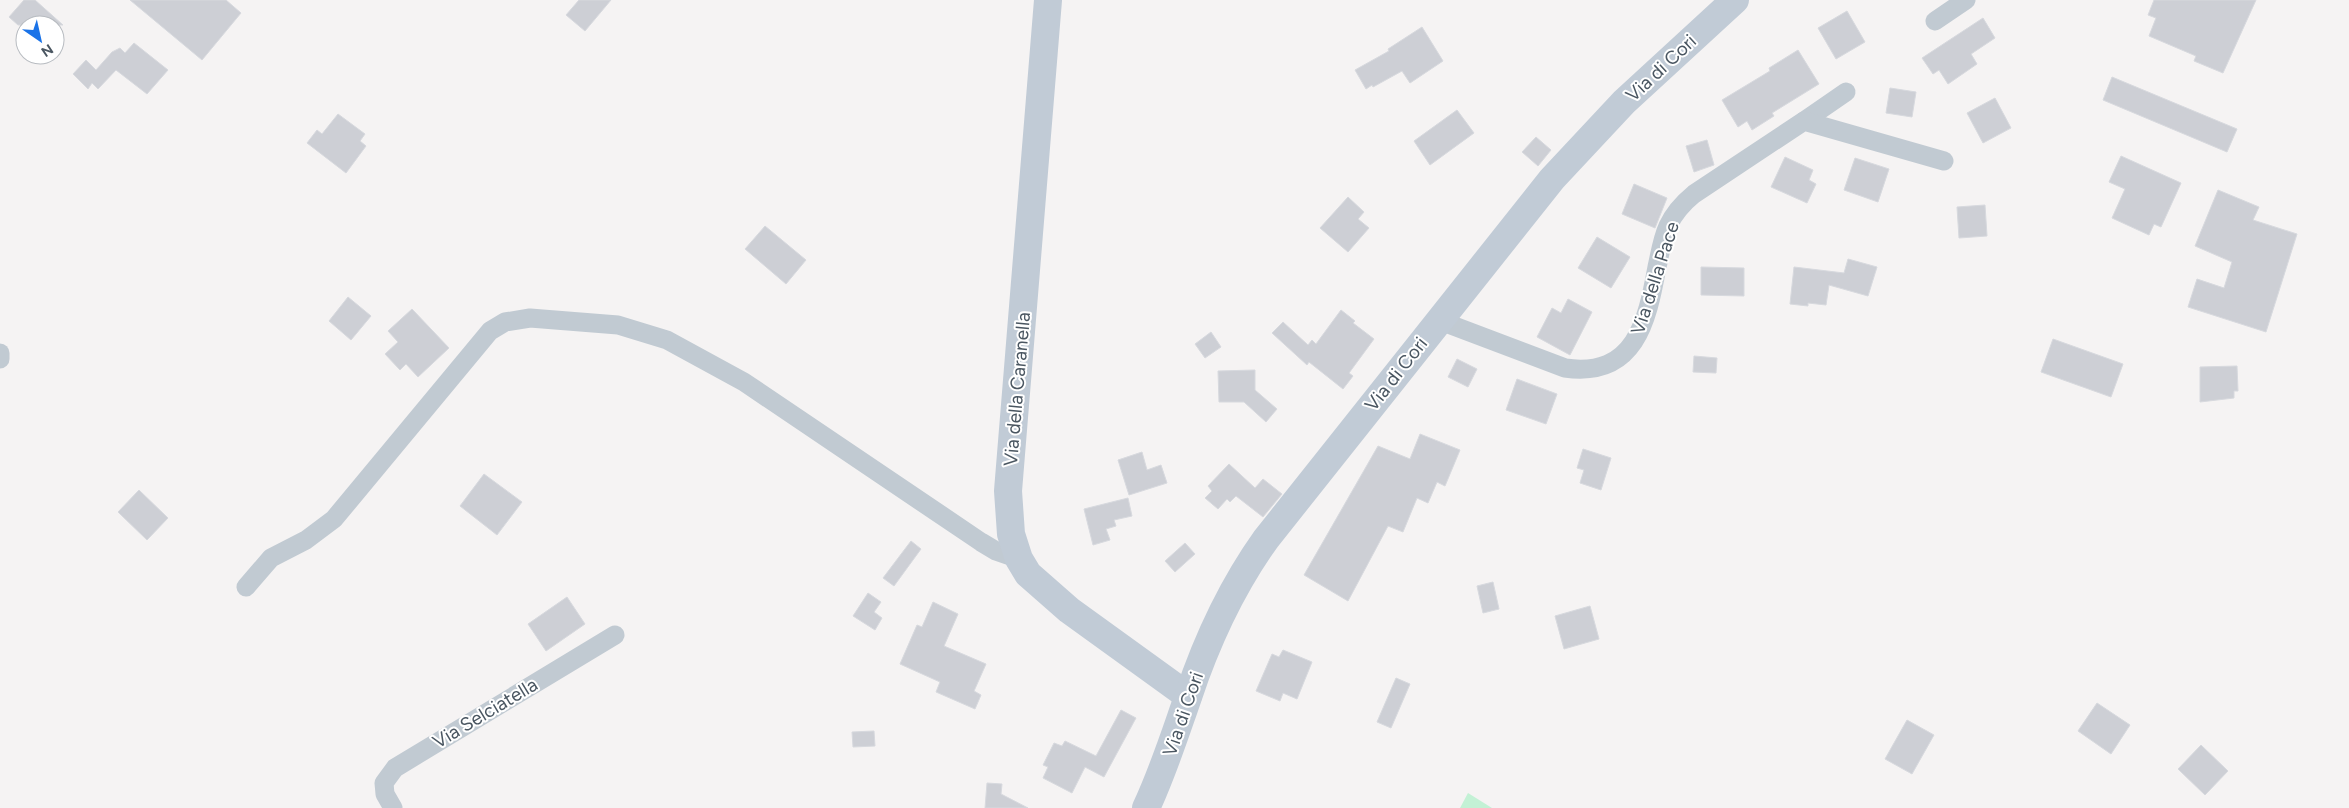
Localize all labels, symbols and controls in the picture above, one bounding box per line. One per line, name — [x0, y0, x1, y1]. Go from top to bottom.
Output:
north arrow — [15, 15, 65, 65]
street label: Via di Cori — [1621, 30, 1701, 106]
text: N — [38, 40, 56, 60]
street label: Via della Pace — [1626, 219, 1684, 337]
street label: Via della Caranella — [999, 311, 1035, 467]
street label: Via di Cori — [1360, 332, 1432, 416]
street label: Via di Cori — [1158, 669, 1208, 759]
street label: Via Selciatella — [428, 673, 542, 753]

